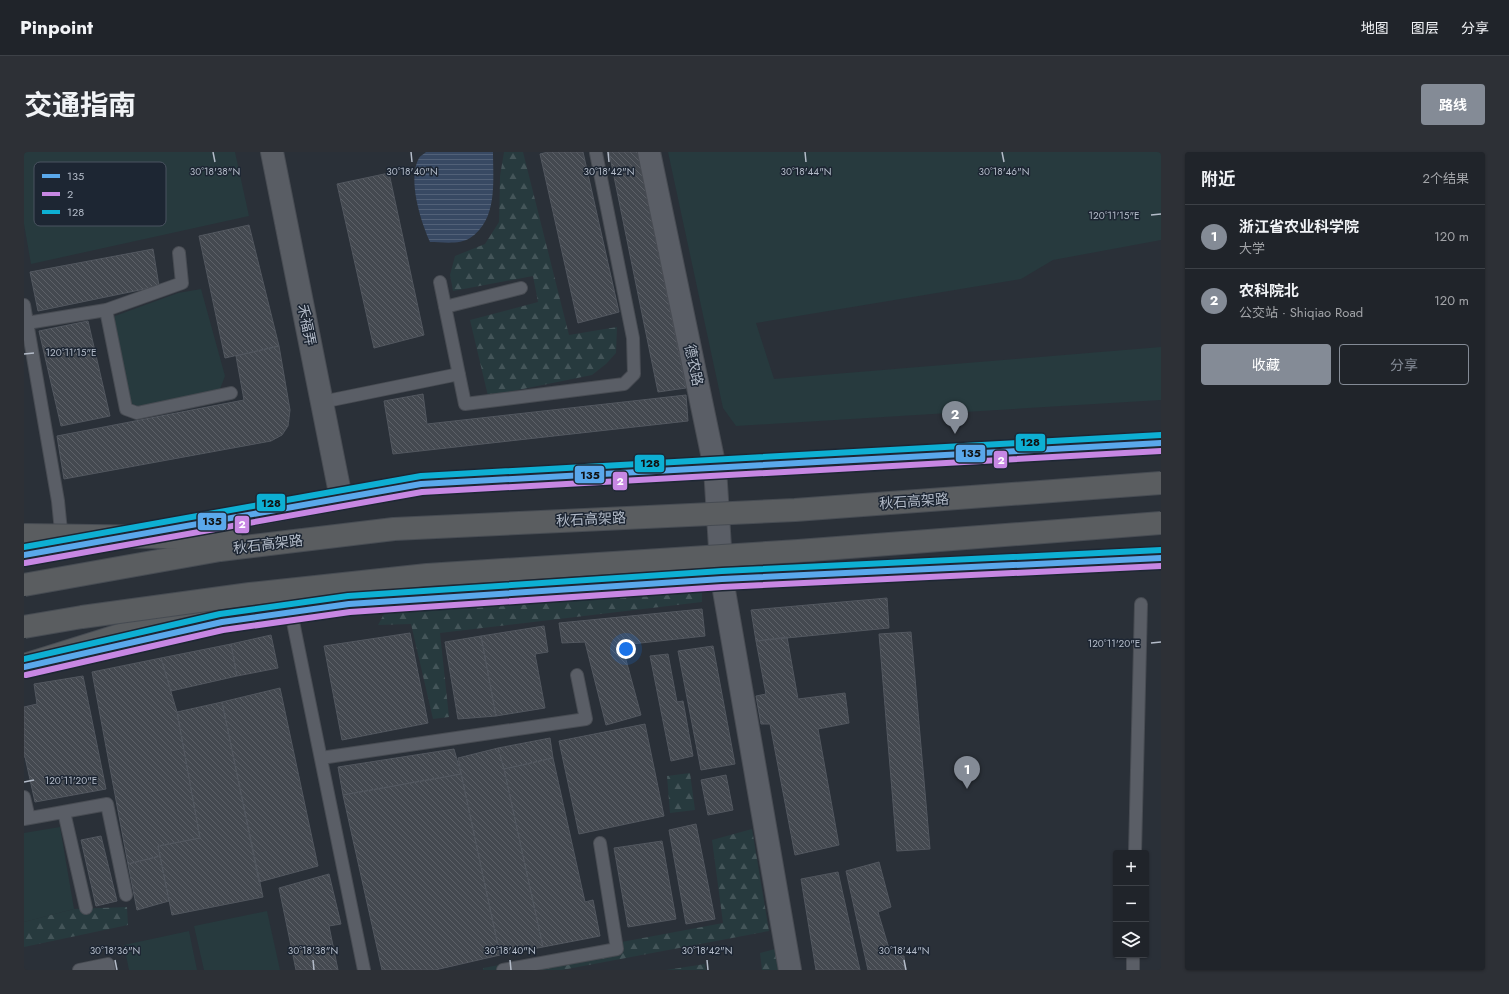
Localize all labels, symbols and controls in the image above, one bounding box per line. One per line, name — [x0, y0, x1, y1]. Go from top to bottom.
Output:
text: Pinpoint — [20, 14, 93, 41]
text: 地图 — [1361, 18, 1389, 38]
text: 图层 — [1411, 18, 1439, 38]
text: 分享 — [1461, 18, 1489, 38]
button: 路线 — [1421, 84, 1485, 125]
text: 交通指南 — [24, 85, 136, 126]
legend — [34, 162, 166, 226]
text: 30°18'38"N — [190, 164, 240, 179]
text: 30°18'40"N — [386, 164, 438, 179]
text: 30°18'42"N — [584, 164, 634, 179]
text: 30°18'44"N — [780, 164, 832, 179]
text: 30°18'46"N — [978, 164, 1030, 179]
text: 附近 — [1201, 167, 1235, 191]
text: 135 — [67, 168, 84, 184]
text: 2个结果 — [1423, 169, 1469, 188]
text: 2 — [67, 186, 73, 202]
text: 128 — [67, 204, 84, 220]
text: 120°11'15"E — [1088, 208, 1140, 223]
text: 浙江省农业科学院 — [1239, 216, 1359, 238]
text: 1 — [1211, 227, 1217, 246]
text: 120 m — [1434, 227, 1469, 246]
text: 大学 — [1239, 239, 1265, 258]
text: 农科院北 — [1239, 280, 1299, 302]
text: 2 — [1210, 291, 1218, 310]
text: 120 m — [1434, 291, 1469, 310]
street label: 禾福弄 — [293, 302, 321, 348]
text: 公交站 · Shiqiao Road — [1239, 303, 1363, 322]
street label: 德农路 — [680, 342, 708, 388]
button: 收藏 — [1201, 344, 1331, 385]
button: 分享 — [1339, 344, 1469, 385]
text: 120°11'15"E — [45, 345, 97, 360]
pin: 2 — [942, 401, 968, 434]
line badge: 128 — [1015, 433, 1046, 452]
text: 128 — [1020, 434, 1040, 450]
line badge: 135 — [955, 444, 986, 463]
text: 135 — [961, 445, 981, 461]
line badge: 2 — [993, 450, 1008, 469]
text: 2 — [997, 452, 1005, 468]
line badge: 128 — [634, 454, 665, 473]
text: 128 — [640, 455, 660, 471]
line badge: 135 — [574, 465, 605, 484]
text: 135 — [580, 467, 600, 483]
line badge: 2 — [612, 471, 628, 491]
text: 2 — [616, 473, 624, 489]
street label: 秋石高架路 — [878, 489, 950, 513]
line badge: 128 — [256, 493, 286, 512]
text: 128 — [261, 495, 281, 511]
street label: 秋石高架路 — [556, 507, 626, 531]
line badge: 135 — [197, 512, 227, 531]
text: 135 — [202, 513, 222, 529]
line badge: 2 — [234, 515, 250, 534]
text: 2 — [238, 516, 246, 532]
street label: 秋石高架路 — [232, 530, 304, 558]
text: 120°11'20"E — [1088, 636, 1140, 651]
your location — [616, 639, 636, 659]
pin: 1 — [954, 756, 980, 789]
text: 120°11'20"E — [45, 773, 97, 788]
map controls — [1113, 850, 1149, 958]
button: + — [1113, 850, 1149, 886]
button: − — [1113, 886, 1149, 922]
button: layers — [1113, 922, 1149, 958]
text: 30°18'36"N — [90, 943, 140, 958]
text: 30°18'38"N — [288, 943, 338, 958]
text: 30°18'40"N — [484, 943, 536, 958]
text: 30°18'42"N — [682, 943, 732, 958]
text: 30°18'44"N — [878, 943, 930, 958]

